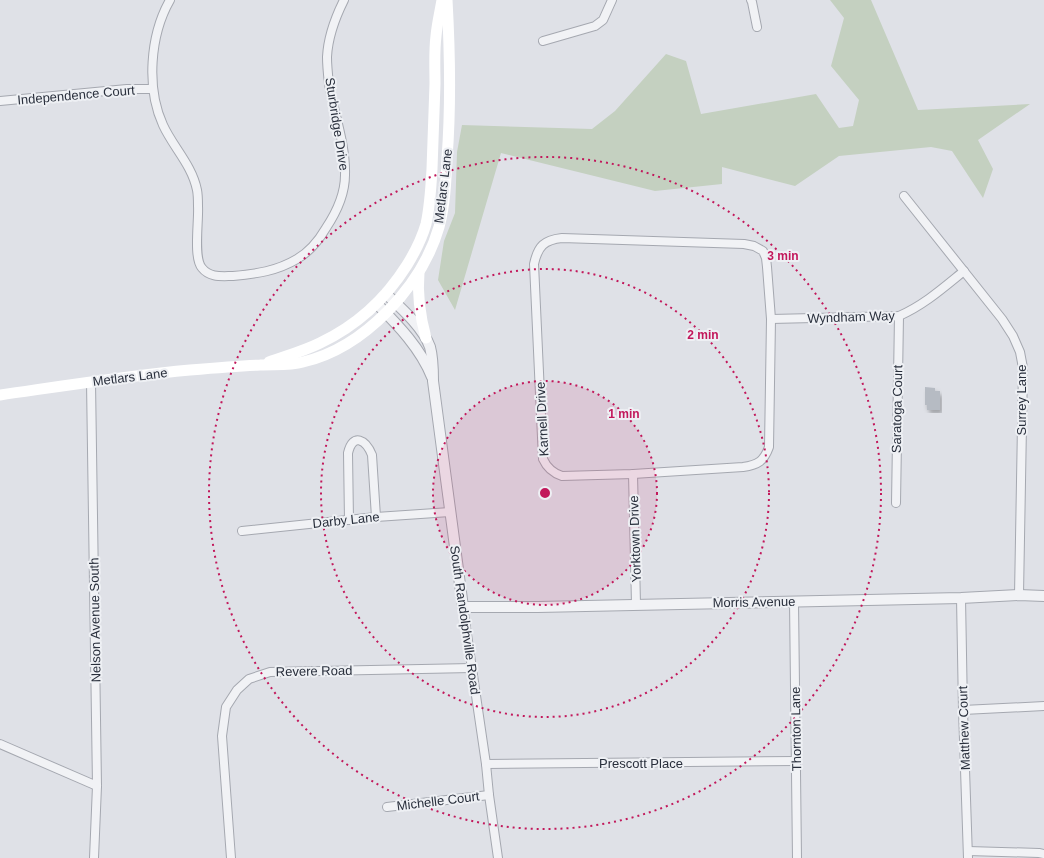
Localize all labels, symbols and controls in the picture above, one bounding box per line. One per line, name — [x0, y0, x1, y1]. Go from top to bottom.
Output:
street label: Sturbridge Drive — [322, 76, 352, 172]
street label: Independence Court — [17, 82, 136, 108]
street label: Metlars Lane — [431, 148, 455, 224]
text: 3 min — [767, 249, 799, 263]
street label: Wyndham Way — [807, 308, 895, 326]
text: 2 min — [687, 328, 719, 342]
street label: Saratoga Court — [889, 364, 905, 453]
street label: Metlars Lane — [92, 365, 168, 389]
street label: Surrey Lane — [1014, 365, 1029, 435]
street label: Karnell Drive — [533, 381, 551, 457]
text: 1 min — [608, 407, 640, 421]
centre of rings — [538, 486, 552, 500]
street label: Yorktown Drive — [626, 495, 644, 583]
street label: Darby Lane — [312, 509, 380, 531]
street label: South Randolphville Road — [447, 545, 483, 695]
street label: Nelson Avenue South — [86, 557, 104, 683]
street label: Morris Avenue — [712, 594, 796, 610]
street label: Revere Road — [276, 663, 352, 679]
street label: Matthew Court — [955, 685, 973, 771]
street label: Thornton Lane — [788, 687, 804, 771]
street label: Prescott Place — [599, 756, 683, 771]
street label: Michelle Court — [396, 788, 481, 814]

